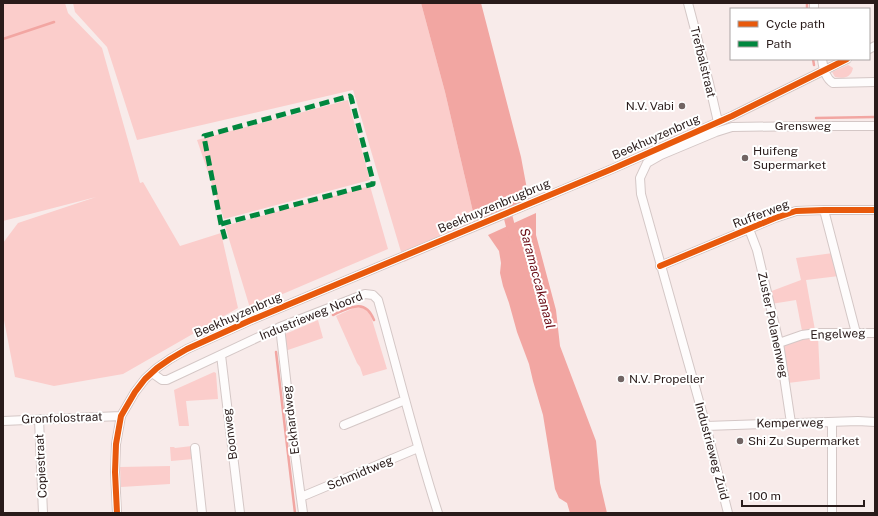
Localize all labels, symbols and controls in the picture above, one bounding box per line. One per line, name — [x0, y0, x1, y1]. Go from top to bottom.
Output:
legend — [730, 8, 870, 60]
text: Cycle path — [766, 17, 825, 31]
street label: Trefbalstraat — [687, 25, 719, 99]
text: Path — [766, 37, 792, 51]
place label: N.V. Vabi — [626, 99, 674, 113]
marker: N.V. Vabi — [677, 101, 687, 111]
street label: Beekhuyzenbrug — [610, 111, 702, 163]
street label: Grensweg — [775, 119, 831, 133]
place label: Huifeng Supermarket — [753, 144, 826, 172]
marker: Huifeng Supermarket — [740, 153, 750, 163]
street label: Beekhuyzenbrugbrug — [436, 176, 552, 236]
street label: Rufferweg — [731, 197, 791, 231]
water label: Saramaccakanaal — [517, 226, 558, 330]
street label: Zuster Polanenweg — [755, 271, 791, 379]
street label: Beekhuyzenbrug — [192, 289, 284, 341]
street label: Industrieweg Noord — [257, 289, 365, 343]
street label: Engelweg — [810, 326, 866, 342]
place label: N.V. Propeller — [629, 372, 705, 386]
marker: N.V. Propeller — [616, 374, 626, 384]
street label: Eckhardweg — [280, 385, 302, 455]
street label: Industrieweg Zuid — [692, 401, 732, 501]
street label: Boonweg — [220, 407, 240, 461]
street label: Gronfolostraat — [21, 410, 103, 426]
street label: Kemperweg — [756, 415, 824, 431]
street label: Copiestraat — [32, 433, 50, 499]
place label: Shi Zu Supermarket — [748, 434, 860, 448]
marker: Shi Zu Supermarket — [735, 436, 745, 446]
street label: Schmidtweg — [325, 453, 395, 493]
scale bar — [742, 482, 864, 508]
text: 100 m — [748, 489, 781, 503]

